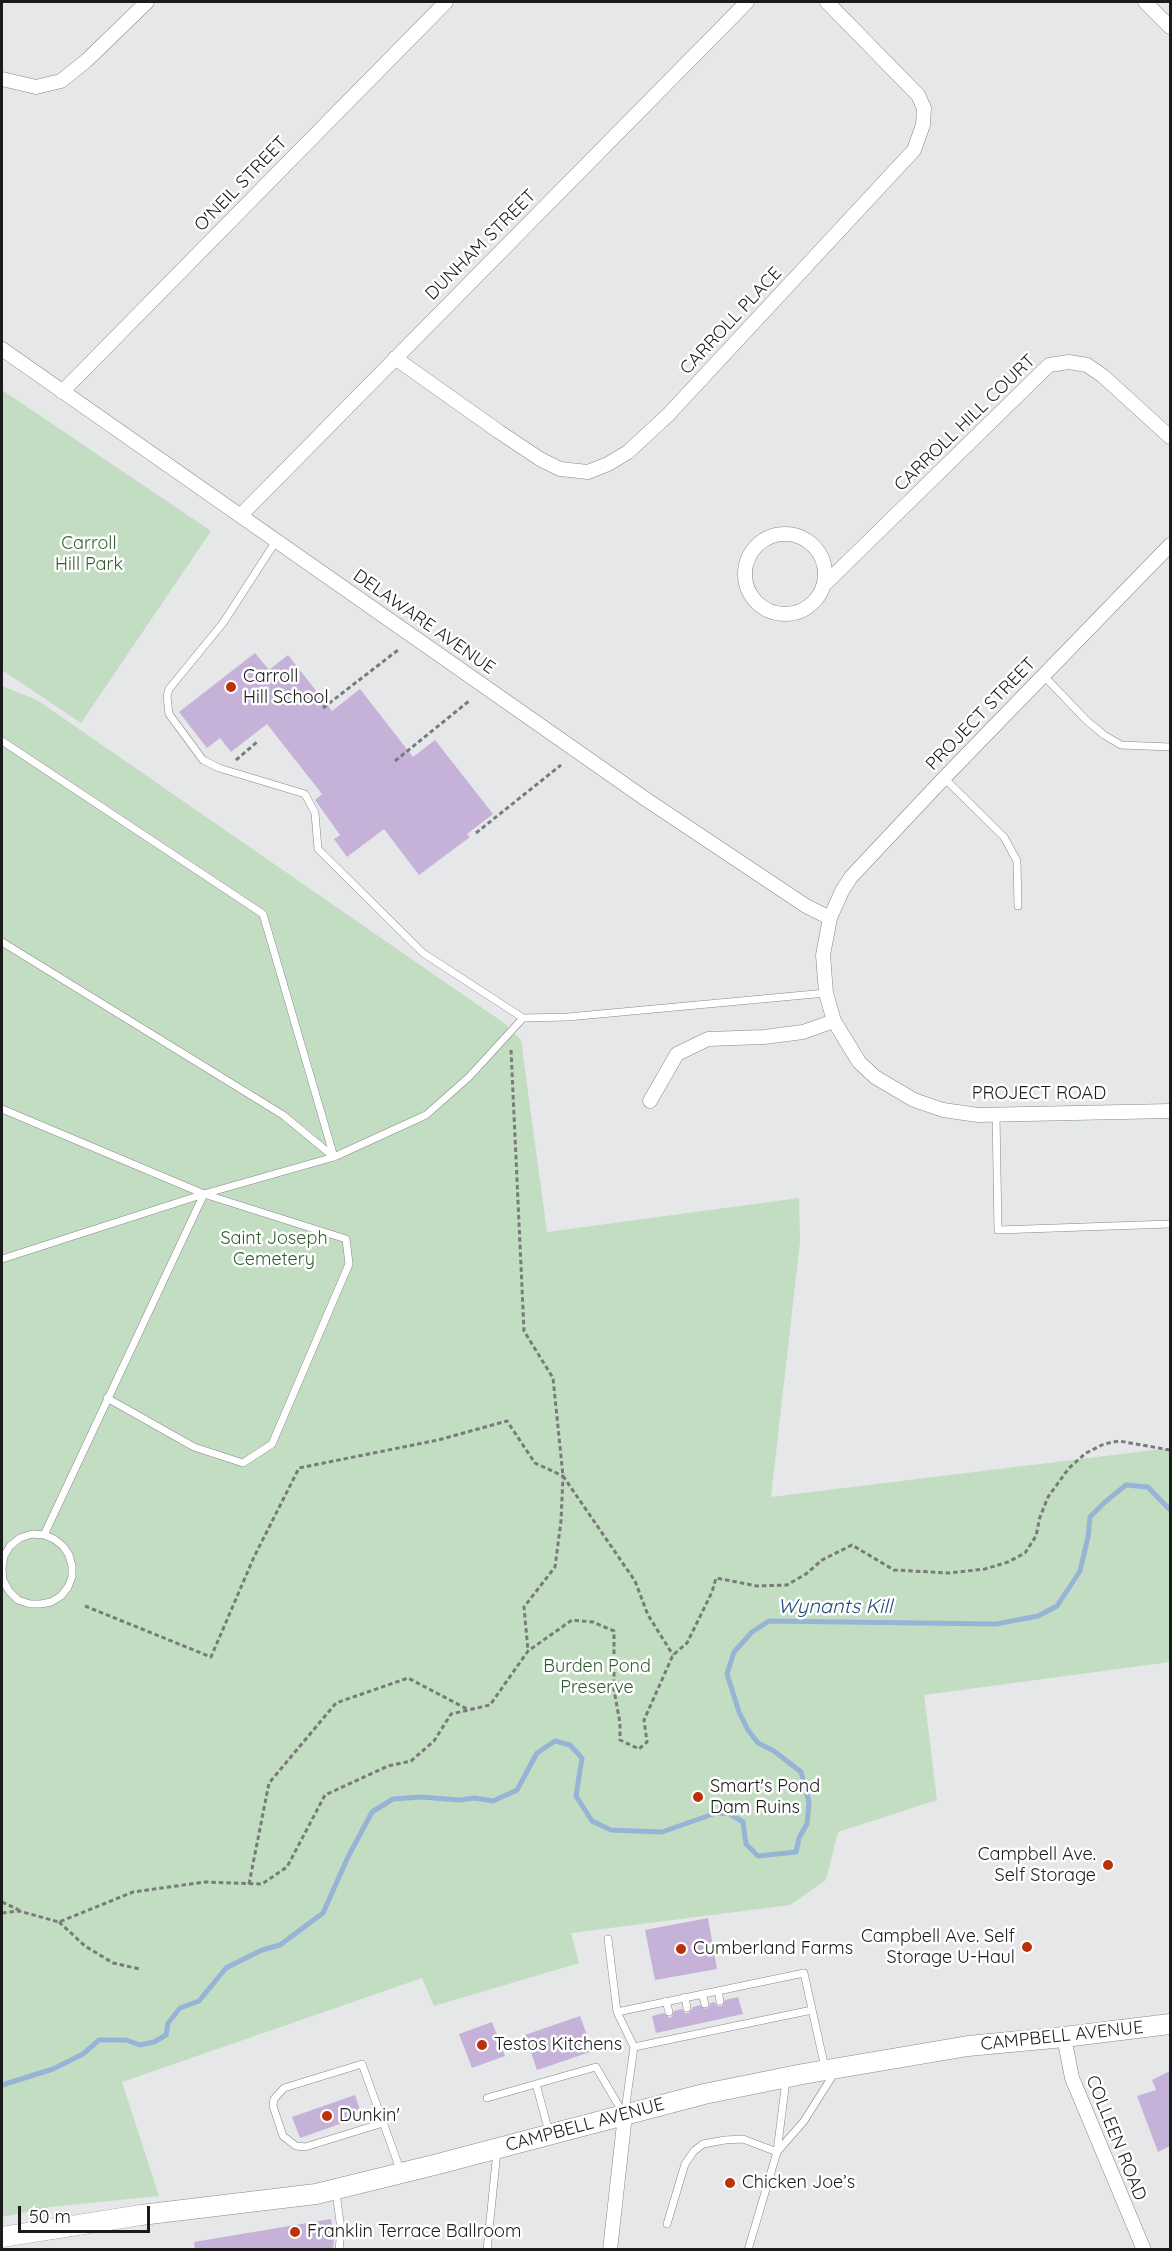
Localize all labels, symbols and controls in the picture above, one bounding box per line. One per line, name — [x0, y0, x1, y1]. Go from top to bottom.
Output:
street label: O'NEIL STREET — [190, 132, 292, 236]
street label: DUNHAM STREET — [421, 185, 541, 305]
street label: CARROLL PLACE — [676, 263, 786, 379]
street label: CARROLL HILL COURT — [890, 350, 1040, 496]
park label: Carroll Hill Park — [55, 533, 123, 576]
street label: DELAWARE AVENUE — [349, 565, 499, 679]
street label: PROJECT STREET — [922, 653, 1040, 775]
place label: Carroll Hill School — [243, 666, 329, 708]
marker: Carroll Hill School — [224, 680, 238, 694]
street label: PROJECT ROAD — [972, 1083, 1106, 1105]
park label: Saint Joseph Cemetery — [220, 1228, 328, 1270]
water label: Wynants Kill — [778, 1595, 892, 1619]
park label: Burden Pond Preserve — [543, 1656, 651, 1698]
place label: Smart's Pond Dam Ruins — [710, 1776, 820, 1818]
marker: Smart's Pond Dam Ruins — [691, 1790, 705, 1804]
place label: Campbell Ave. Self Storage — [978, 1844, 1096, 1886]
marker: Campbell Ave. Self Storage — [1101, 1858, 1115, 1872]
place label: Campbell Ave. Self Storage U-Haul — [861, 1926, 1015, 1968]
place label: Cumberland Farms — [693, 1938, 853, 1960]
marker: Campbell Ave. Self Storage U-Haul — [1020, 1940, 1034, 1954]
marker: Cumberland Farms — [674, 1942, 688, 1956]
street label: CAMPBELL AVENUE — [980, 2017, 1144, 2055]
place label: Testos Kitchens — [494, 2034, 622, 2056]
marker: Testos Kitchens — [475, 2038, 489, 2052]
street label: COLLEEN ROAD — [1081, 2072, 1151, 2204]
street label: CAMPBELL AVENUE — [503, 2093, 667, 2157]
place label: Dunkin' — [339, 2105, 400, 2127]
marker: Dunkin' — [320, 2109, 334, 2123]
place label: Chicken Joe’s — [742, 2172, 855, 2194]
marker: Chicken Joe’s — [723, 2176, 737, 2190]
scale bar — [21, 2194, 153, 2232]
text: 50 m — [29, 2205, 71, 2228]
place label: Franklin Terrace Ballroom — [307, 2221, 521, 2243]
marker: Franklin Terrace Ballroom — [288, 2225, 302, 2239]

